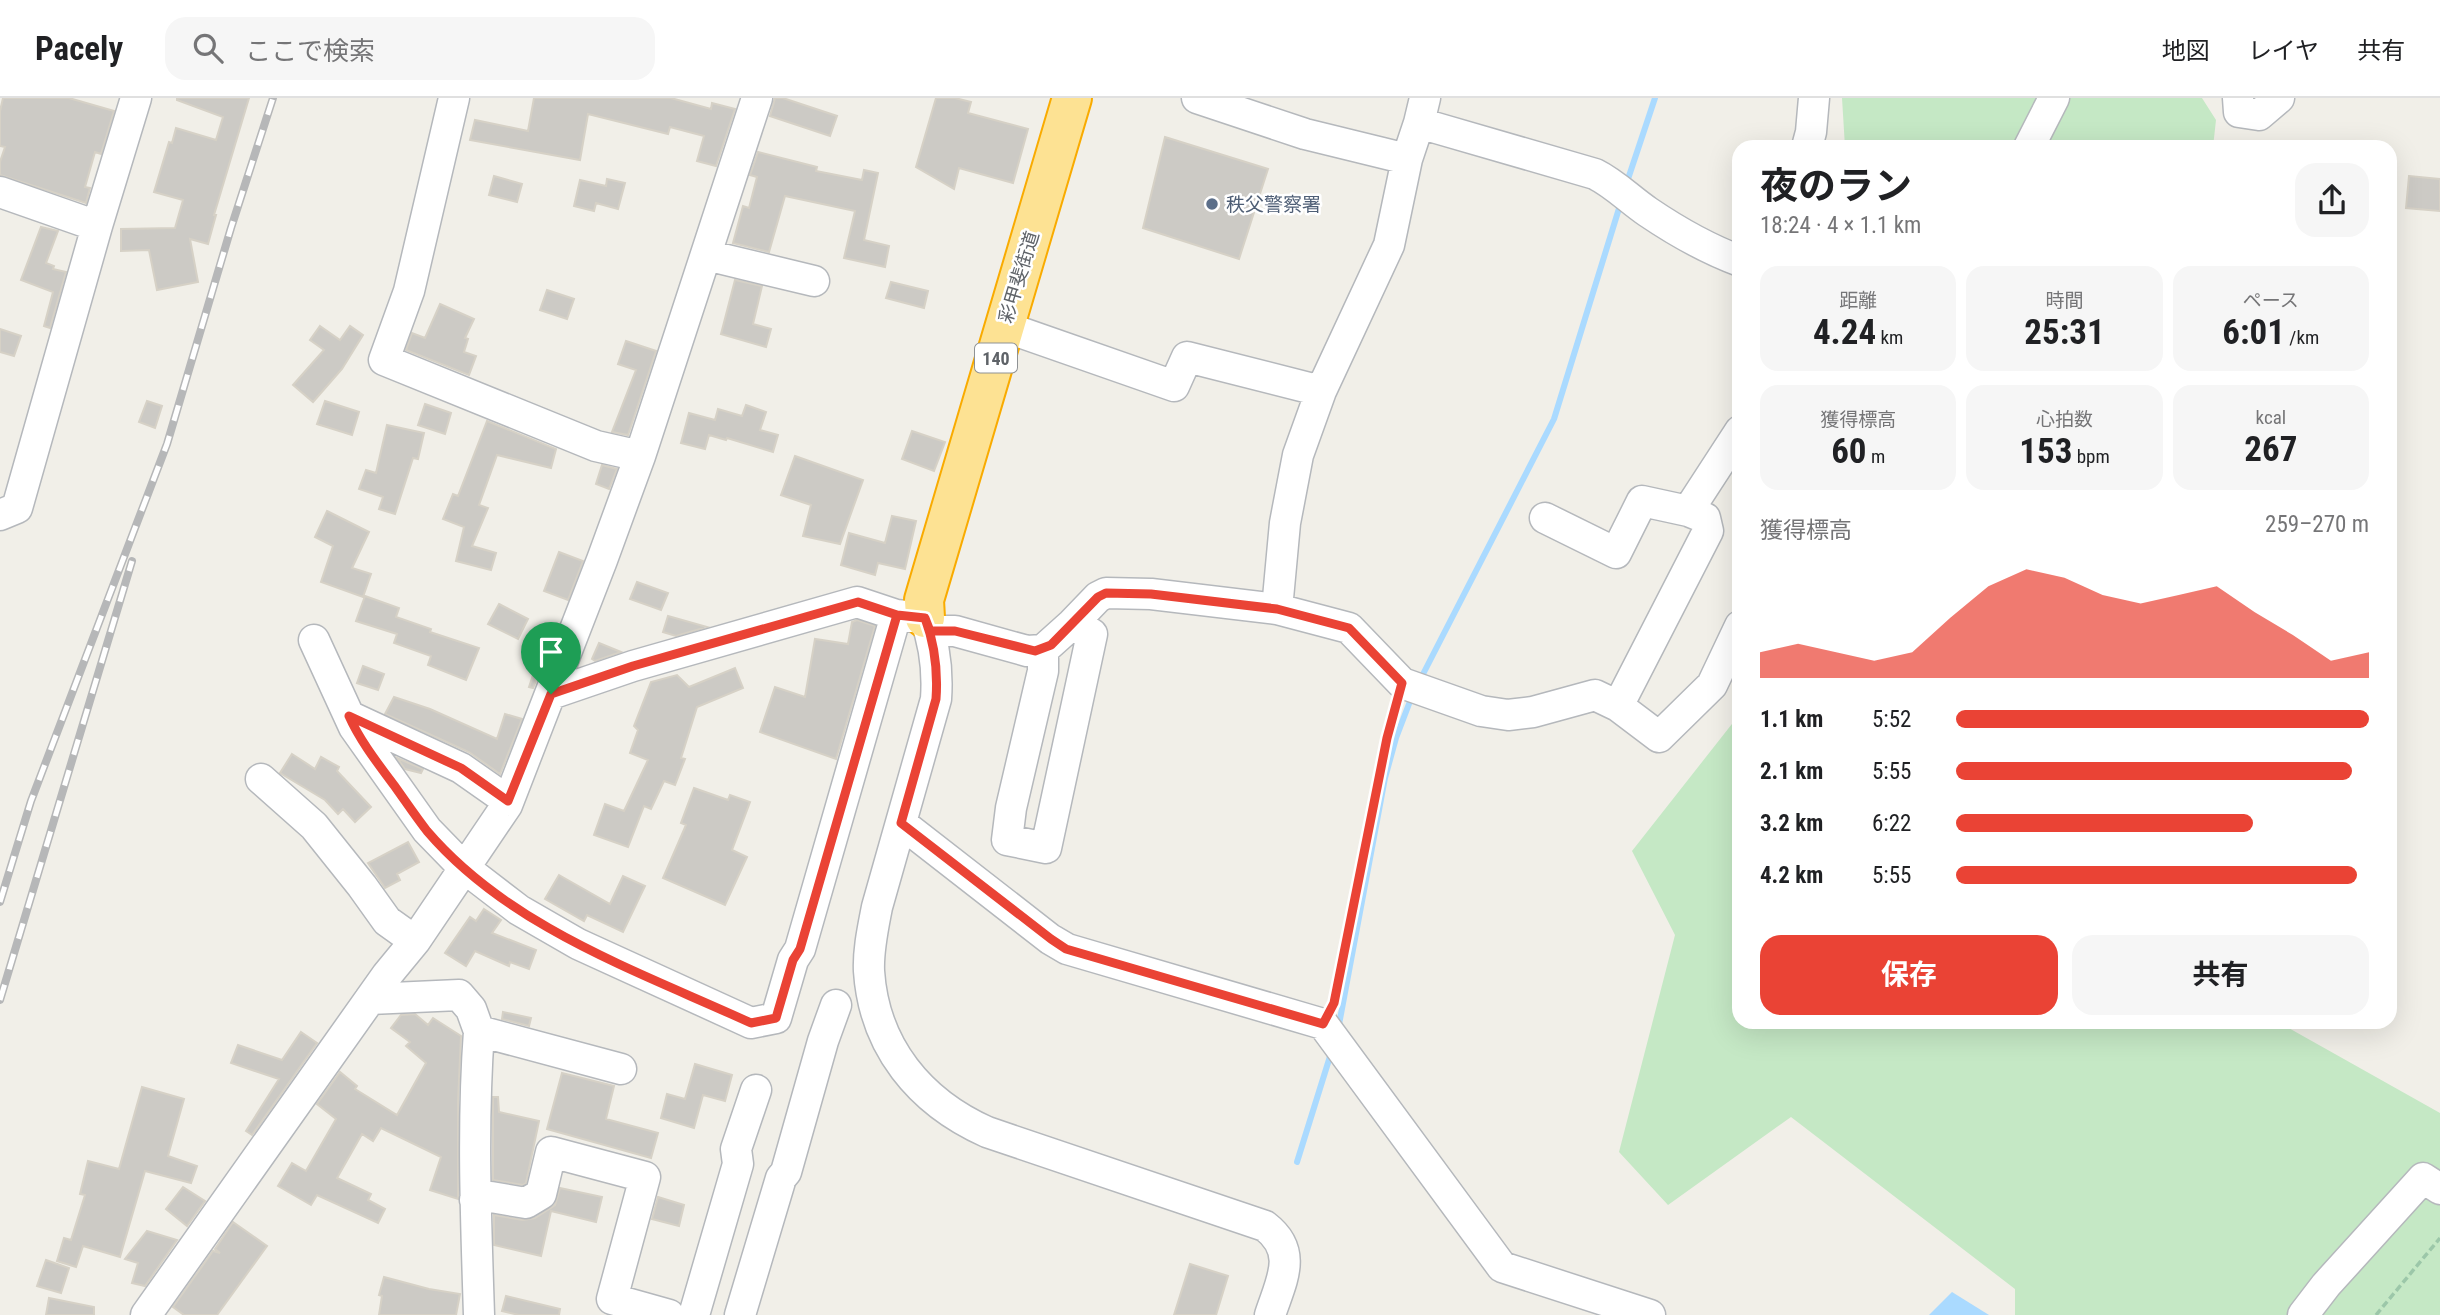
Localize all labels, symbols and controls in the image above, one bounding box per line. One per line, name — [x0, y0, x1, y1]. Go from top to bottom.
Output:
search box — [165, 17, 655, 80]
text: Pacely — [35, 29, 123, 68]
icon: search — [189, 29, 227, 67]
text: ここで検索 — [245, 36, 375, 66]
text: 地図 — [2162, 37, 2210, 65]
text: レイヤ — [2248, 37, 2319, 65]
text: 共有 — [2357, 37, 2405, 65]
button: share — [2295, 163, 2369, 237]
text: 夜のラン — [1760, 164, 1912, 208]
place label: 秩父警察署 — [1226, 193, 1321, 216]
marker: 秩父警察署 — [1204, 196, 1220, 212]
text: 18:24 · 4 × 1.1 km — [1760, 212, 1921, 239]
street label: 彩甲斐街道 — [994, 228, 1044, 326]
text: 距離 — [1839, 289, 1877, 312]
text: 時間 — [2045, 289, 2084, 312]
text: ペース — [2243, 289, 2299, 312]
text: 4.24 — [1813, 312, 1876, 353]
text: 25:31 — [2024, 312, 2105, 353]
text: 6:01 — [2222, 312, 2285, 353]
text: km — [1876, 326, 1903, 349]
text: /km — [2285, 326, 2319, 349]
road number: 140 — [975, 344, 1017, 372]
text: kcal — [2256, 406, 2286, 429]
text: 獲得標高 — [1820, 408, 1896, 431]
text: 心拍数 — [2036, 408, 2093, 431]
text: 267 — [2244, 429, 2297, 470]
text: 60 — [1831, 431, 1867, 472]
text: 153 — [2019, 431, 2072, 472]
text: m — [1867, 445, 1885, 468]
text: bpm — [2072, 445, 2110, 468]
text: 259–270 m — [2265, 511, 2369, 538]
text: 獲得標高 — [1760, 517, 1852, 544]
pin — [521, 622, 581, 694]
icon: arrive — [532, 633, 570, 671]
text: 1.1 km — [1760, 706, 1823, 733]
text: 5:52 — [1872, 706, 1911, 733]
text: 2.1 km — [1760, 758, 1823, 785]
text: 5:55 — [1872, 758, 1911, 785]
text: 3.2 km — [1760, 810, 1823, 837]
text: 6:22 — [1872, 810, 1911, 837]
text: 4.2 km — [1760, 862, 1823, 889]
text: 5:55 — [1872, 862, 1911, 889]
button: 保存 — [1760, 935, 2058, 1015]
button: 共有 — [2072, 935, 2369, 1015]

